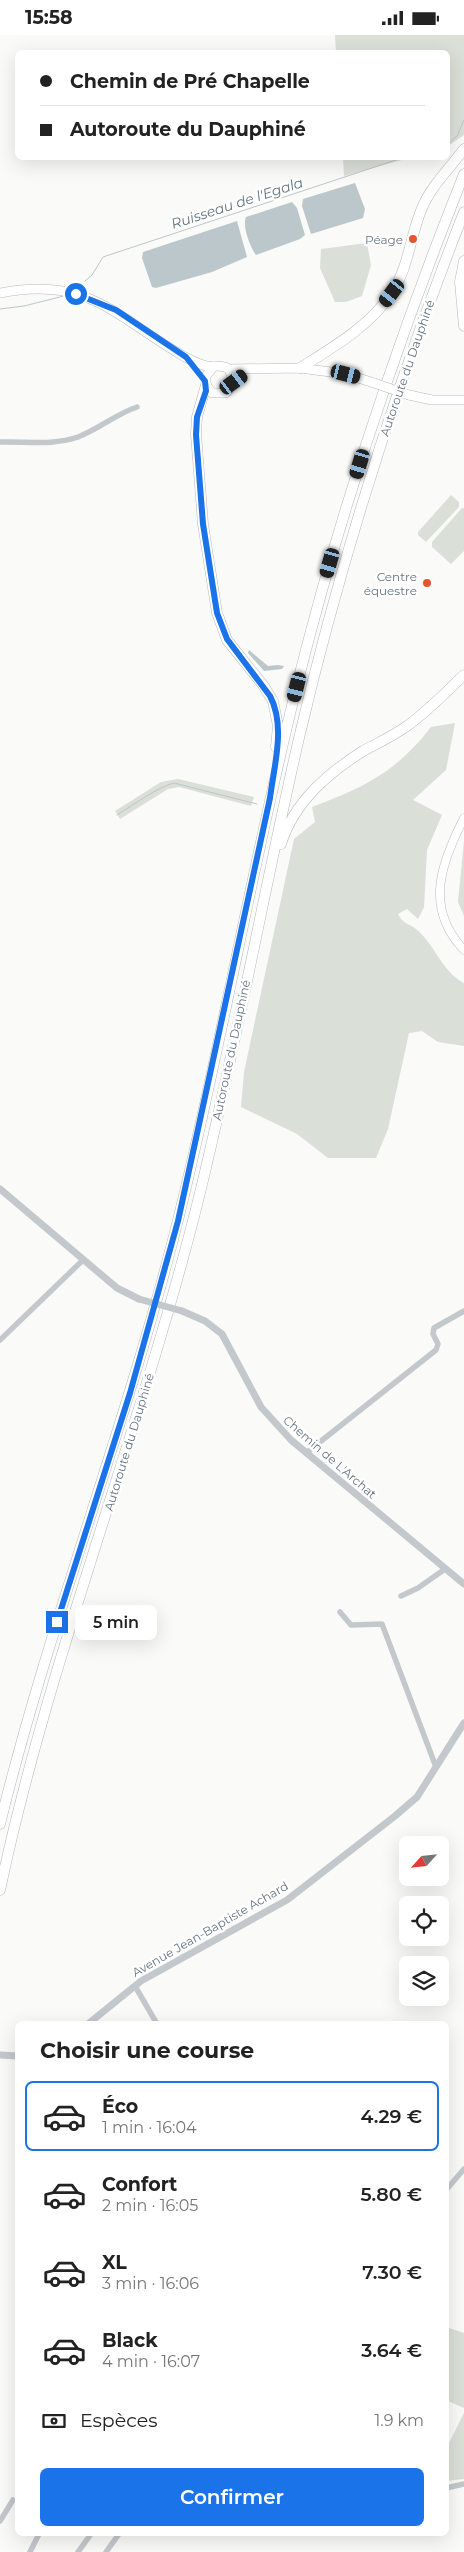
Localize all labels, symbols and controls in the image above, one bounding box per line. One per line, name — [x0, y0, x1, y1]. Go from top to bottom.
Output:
text: 15:58 — [25, 6, 73, 29]
text: Chemin de Pré Chapelle — [70, 70, 310, 93]
text: Autoroute du Dauphiné — [70, 118, 306, 141]
water label: Ruisseau de l'Egala — [169, 173, 305, 233]
place label: Péage — [365, 232, 403, 247]
marker: Péage — [407, 233, 419, 245]
car — [376, 277, 407, 309]
route start — [65, 283, 87, 305]
street label: Autoroute du Dauphiné — [377, 298, 437, 438]
car — [329, 363, 362, 385]
car — [217, 367, 250, 397]
car — [348, 447, 371, 481]
car — [318, 547, 341, 579]
place label: Centre équestre — [364, 569, 417, 598]
marker: Centre équestre — [421, 577, 433, 589]
car — [286, 671, 307, 703]
street label: Autoroute du Dauphiné — [209, 978, 253, 1122]
street label: Autoroute du Dauphiné — [101, 1371, 157, 1513]
street label: Chemin de L'Archat — [280, 1412, 380, 1502]
callout: 5 min — [74, 1605, 157, 1639]
route end — [46, 1611, 68, 1633]
text: 5 min — [93, 1613, 139, 1632]
north arrow — [399, 1836, 449, 1886]
map controls — [399, 1836, 449, 2006]
street label: Avenue Jean-Baptiste Achard — [129, 1878, 291, 1980]
button: locate — [399, 1896, 449, 1946]
button: layers — [399, 1956, 449, 2006]
text: Choisir une course — [40, 2037, 254, 2064]
icon: car — [42, 2094, 87, 2139]
text: Éco — [102, 2095, 138, 2118]
text: 4.29 € — [360, 2105, 422, 2128]
text: 1 min · 16:04 — [102, 2118, 197, 2137]
icon: car — [42, 2172, 87, 2217]
text: Confort — [102, 2173, 177, 2196]
text: 5.80 € — [360, 2183, 422, 2206]
text: 2 min · 16:05 — [102, 2196, 198, 2215]
icon: car — [42, 2250, 87, 2295]
text: XL — [102, 2251, 127, 2274]
text: 7.30 € — [362, 2261, 422, 2284]
text: 3 min · 16:06 — [102, 2274, 199, 2293]
icon: car — [42, 2328, 87, 2373]
text: Black — [102, 2329, 158, 2352]
text: 3.64 € — [361, 2339, 422, 2362]
text: 4 min · 16:07 — [102, 2352, 200, 2371]
icon: cash — [40, 2407, 68, 2435]
text: Espèces — [80, 2409, 157, 2432]
text: 1.9 km — [374, 2411, 424, 2430]
button: Confirmer — [40, 2468, 424, 2526]

